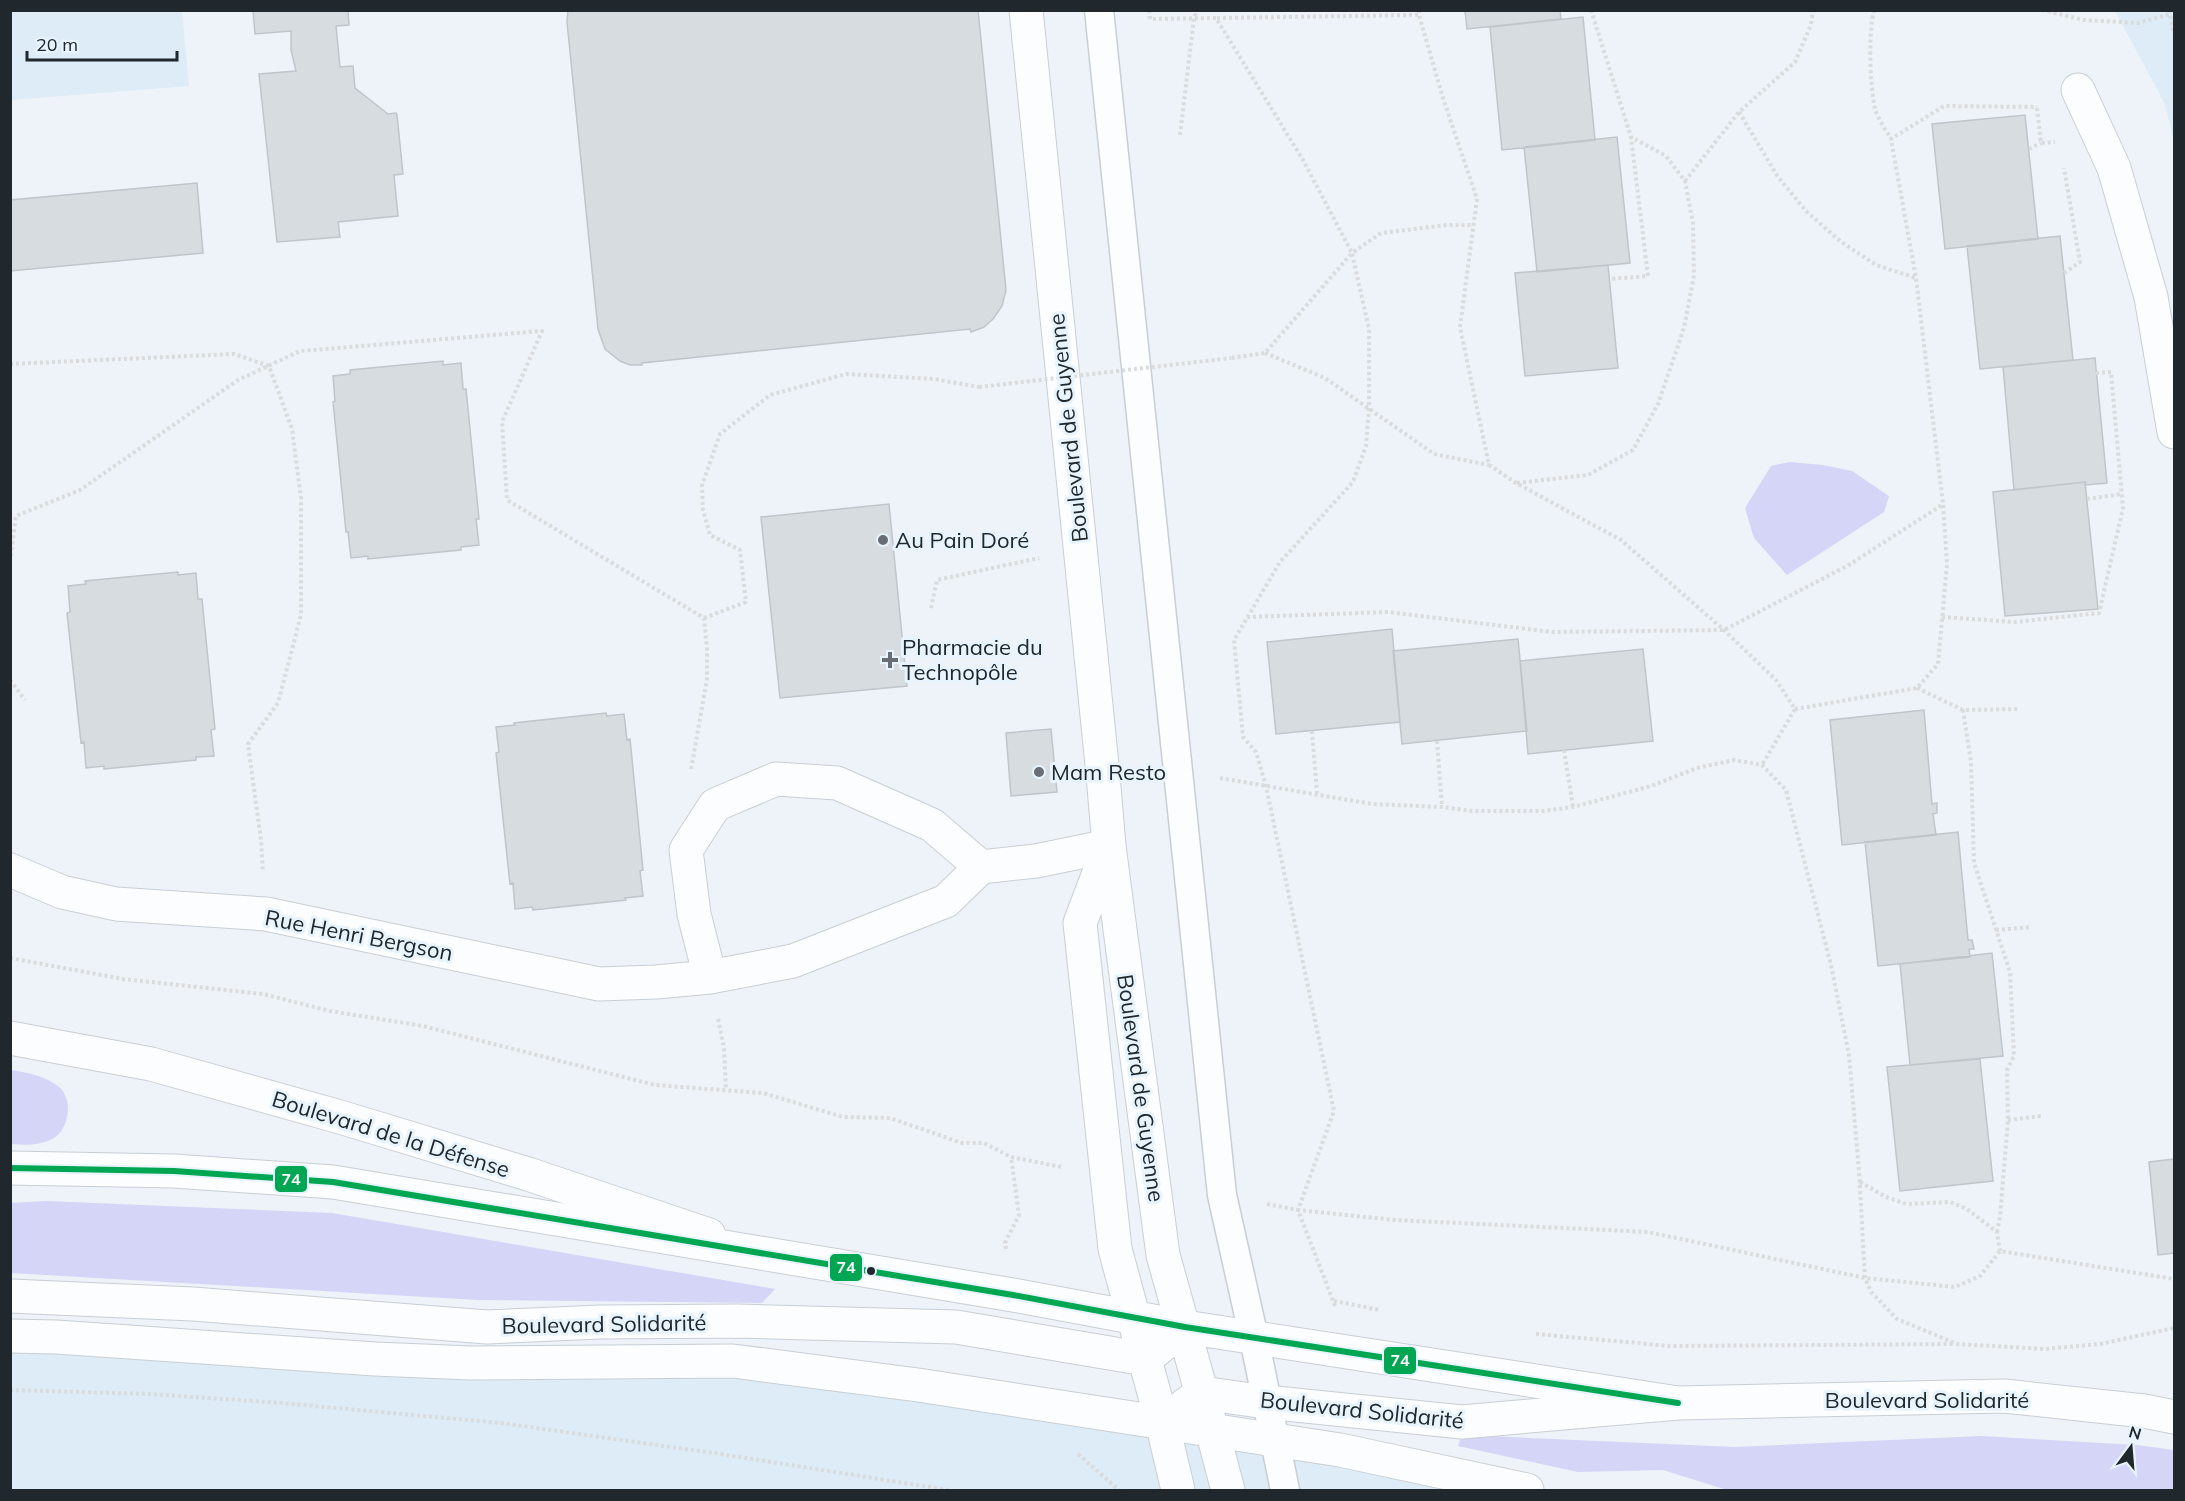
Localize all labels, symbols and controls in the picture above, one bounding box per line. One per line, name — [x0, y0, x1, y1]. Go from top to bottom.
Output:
scale bar — [27, 24, 177, 62]
text: 20 m — [36, 33, 78, 56]
street label: Boulevard de Guyenne — [1042, 312, 1094, 544]
place label: Au Pain Doré — [895, 526, 1029, 554]
marker: Au Pain Doré — [876, 533, 890, 547]
place label: Pharmacie du Technopôle — [902, 633, 1043, 686]
marker: Pharmacie du Technopôle — [883, 653, 897, 667]
place label: Mam Resto — [1051, 758, 1166, 786]
marker: Mam Resto — [1032, 765, 1046, 779]
street label: Rue Henri Bergson — [263, 903, 455, 967]
street label: Boulevard de Guyenne — [1111, 972, 1171, 1204]
street label: Boulevard de la Défense — [269, 1084, 513, 1184]
line badge: 74 — [274, 1165, 308, 1193]
text: 74 — [281, 1169, 301, 1189]
line badge: 74 — [829, 1253, 863, 1282]
text: 74 — [836, 1257, 856, 1277]
unlabelled marker — [865, 1265, 877, 1277]
street label: Boulevard Solidarité — [501, 1308, 707, 1340]
line badge: 74 — [1383, 1346, 1417, 1375]
text: 74 — [1390, 1350, 1410, 1370]
street label: Boulevard Solidarité — [1259, 1385, 1465, 1435]
street label: Boulevard Solidarité — [1825, 1386, 2029, 1414]
north arrow — [2101, 1417, 2161, 1477]
text: N — [2127, 1421, 2144, 1444]

